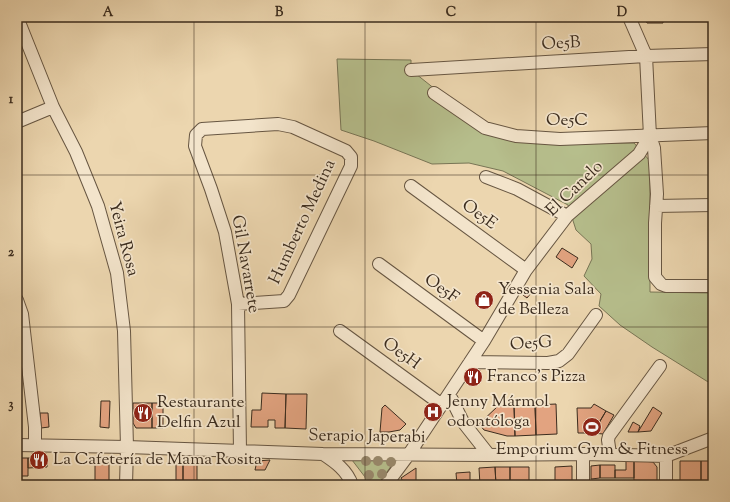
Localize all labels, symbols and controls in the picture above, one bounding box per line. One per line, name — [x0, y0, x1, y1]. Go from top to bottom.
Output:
text: A — [103, 4, 114, 22]
text: B — [275, 4, 284, 22]
text: C — [446, 4, 456, 22]
text: D — [617, 4, 627, 22]
street label: Oe5B — [541, 31, 581, 57]
text: 1 — [9, 91, 14, 109]
street label: Oe5C — [546, 109, 588, 133]
street label: Humberto Medina — [264, 156, 342, 288]
street label: El Canelo — [541, 156, 609, 222]
street label: Oe5E — [456, 194, 502, 236]
street label: Yeira Rosa — [102, 199, 145, 279]
street label: Gil Navarrete — [225, 213, 265, 315]
text: 2 — [8, 244, 15, 262]
street label: Oe5F — [419, 268, 464, 310]
place label: Yessenia Sala de Belleza — [498, 278, 595, 322]
shop icon: Yessenia Sala de Belleza — [473, 289, 495, 311]
street label: Oe5G — [509, 331, 553, 357]
street label: Oe5H — [377, 332, 425, 376]
place label: Franco's Pizza — [487, 365, 586, 389]
restaurant icon: Franco's Pizza — [462, 366, 484, 388]
place label: Jenny Mármol odontóloga — [446, 390, 549, 434]
place label: Restaurante Delfin Azul — [157, 391, 244, 435]
text: 3 — [8, 396, 14, 414]
hospital icon: Jenny Mármol odontóloga — [422, 401, 444, 423]
restaurant icon: Restaurante Delfin Azul — [132, 402, 154, 424]
sports icon: Emporium Gym & Fitness — [581, 416, 603, 438]
street label: Serapio Japerabi — [308, 424, 426, 450]
place label: Emporium Gym & Fitness — [496, 438, 688, 462]
place label: La Cafetería de Mama Rosita — [53, 448, 262, 472]
restaurant icon: La Cafetería de Mama Rosita — [28, 449, 50, 471]

